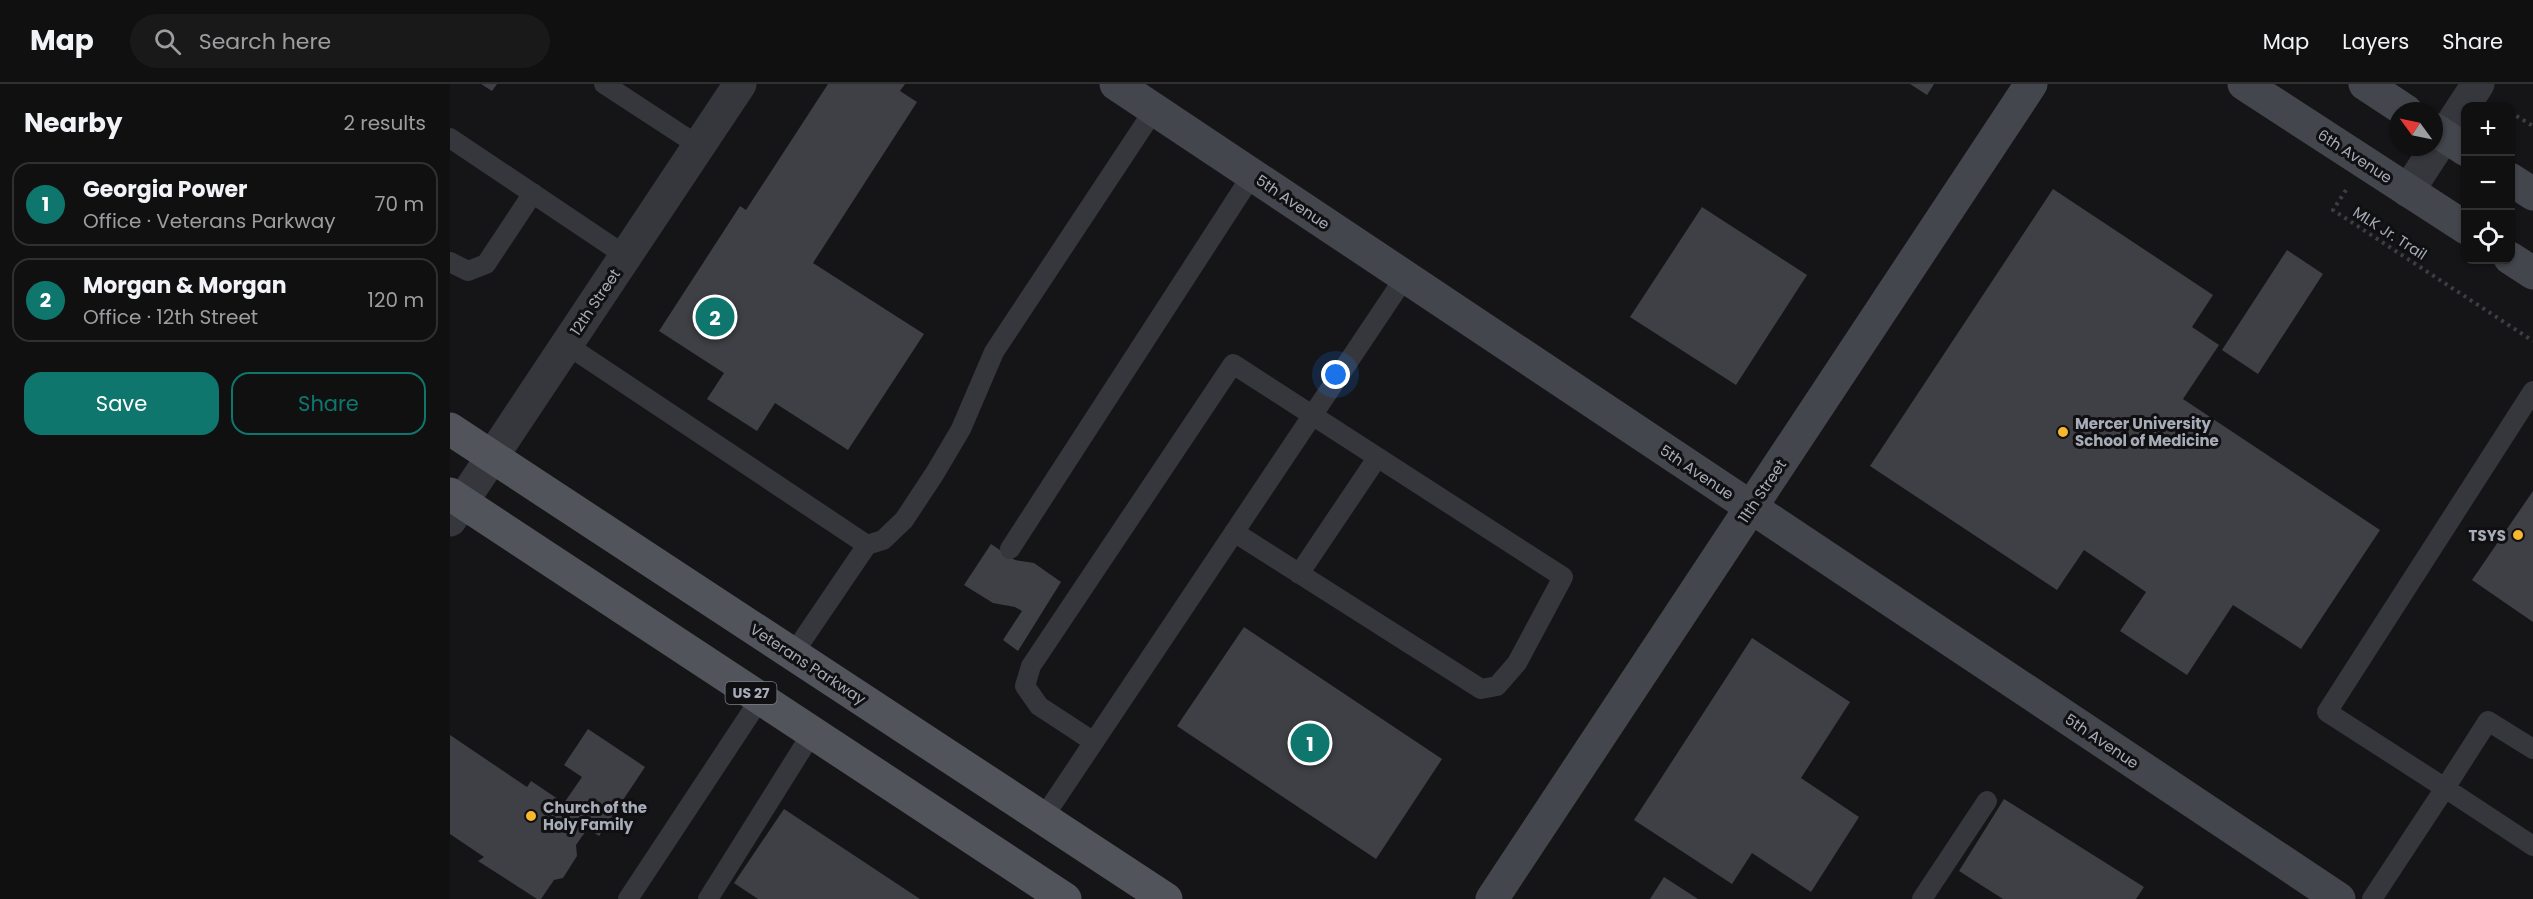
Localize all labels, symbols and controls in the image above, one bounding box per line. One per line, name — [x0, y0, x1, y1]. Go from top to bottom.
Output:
search box — [130, 14, 550, 68]
text: Map — [30, 21, 94, 60]
icon: search — [151, 25, 184, 58]
text: Search here — [199, 26, 331, 57]
text: Map — [2263, 27, 2309, 56]
text: Layers — [2342, 27, 2409, 56]
text: Share — [2442, 27, 2503, 56]
north arrow — [2389, 102, 2443, 156]
map controls — [2461, 102, 2515, 264]
button: + — [2461, 102, 2515, 156]
text: Nearby — [24, 105, 122, 141]
text: 2 results — [343, 109, 426, 137]
street label: 6th Avenue — [2314, 124, 2396, 188]
button: − — [2461, 156, 2515, 210]
street label: 5th Avenue — [1252, 170, 1334, 234]
text: Georgia Power — [83, 174, 248, 205]
text: 1 — [42, 190, 49, 218]
text: 70 m — [375, 190, 424, 218]
street label: MLK Jr. Trail — [2349, 201, 2431, 265]
text: Office · Veterans Parkway — [83, 207, 335, 235]
button: locate — [2461, 210, 2515, 264]
street label: 12th Street — [565, 264, 625, 340]
text: Morgan & Morgan — [83, 270, 287, 301]
text: 2 — [40, 286, 51, 314]
text: 120 m — [368, 286, 424, 314]
pin: 2 — [696, 294, 734, 340]
text: Office · 12th Street — [83, 303, 258, 331]
your location — [1321, 360, 1350, 389]
button: Save — [24, 372, 219, 435]
button: Share — [231, 372, 426, 435]
place label: Mercer University School of Medicine — [2075, 413, 2219, 451]
marker: Mercer University School of Medicine — [2056, 425, 2070, 439]
street label: 5th Avenue — [1656, 440, 1738, 504]
street label: 11th Street — [1733, 455, 1791, 527]
place label: TSYS — [2469, 525, 2506, 546]
marker: TSYS — [2511, 528, 2525, 542]
street label: Veterans Parkway — [746, 619, 871, 710]
road number: US 27 — [726, 682, 776, 704]
street label: 5th Avenue — [2061, 709, 2143, 773]
pin: 1 — [1290, 720, 1330, 766]
place label: Church of the Holy Family — [543, 797, 647, 835]
marker: Church of the Holy Family — [524, 809, 538, 823]

